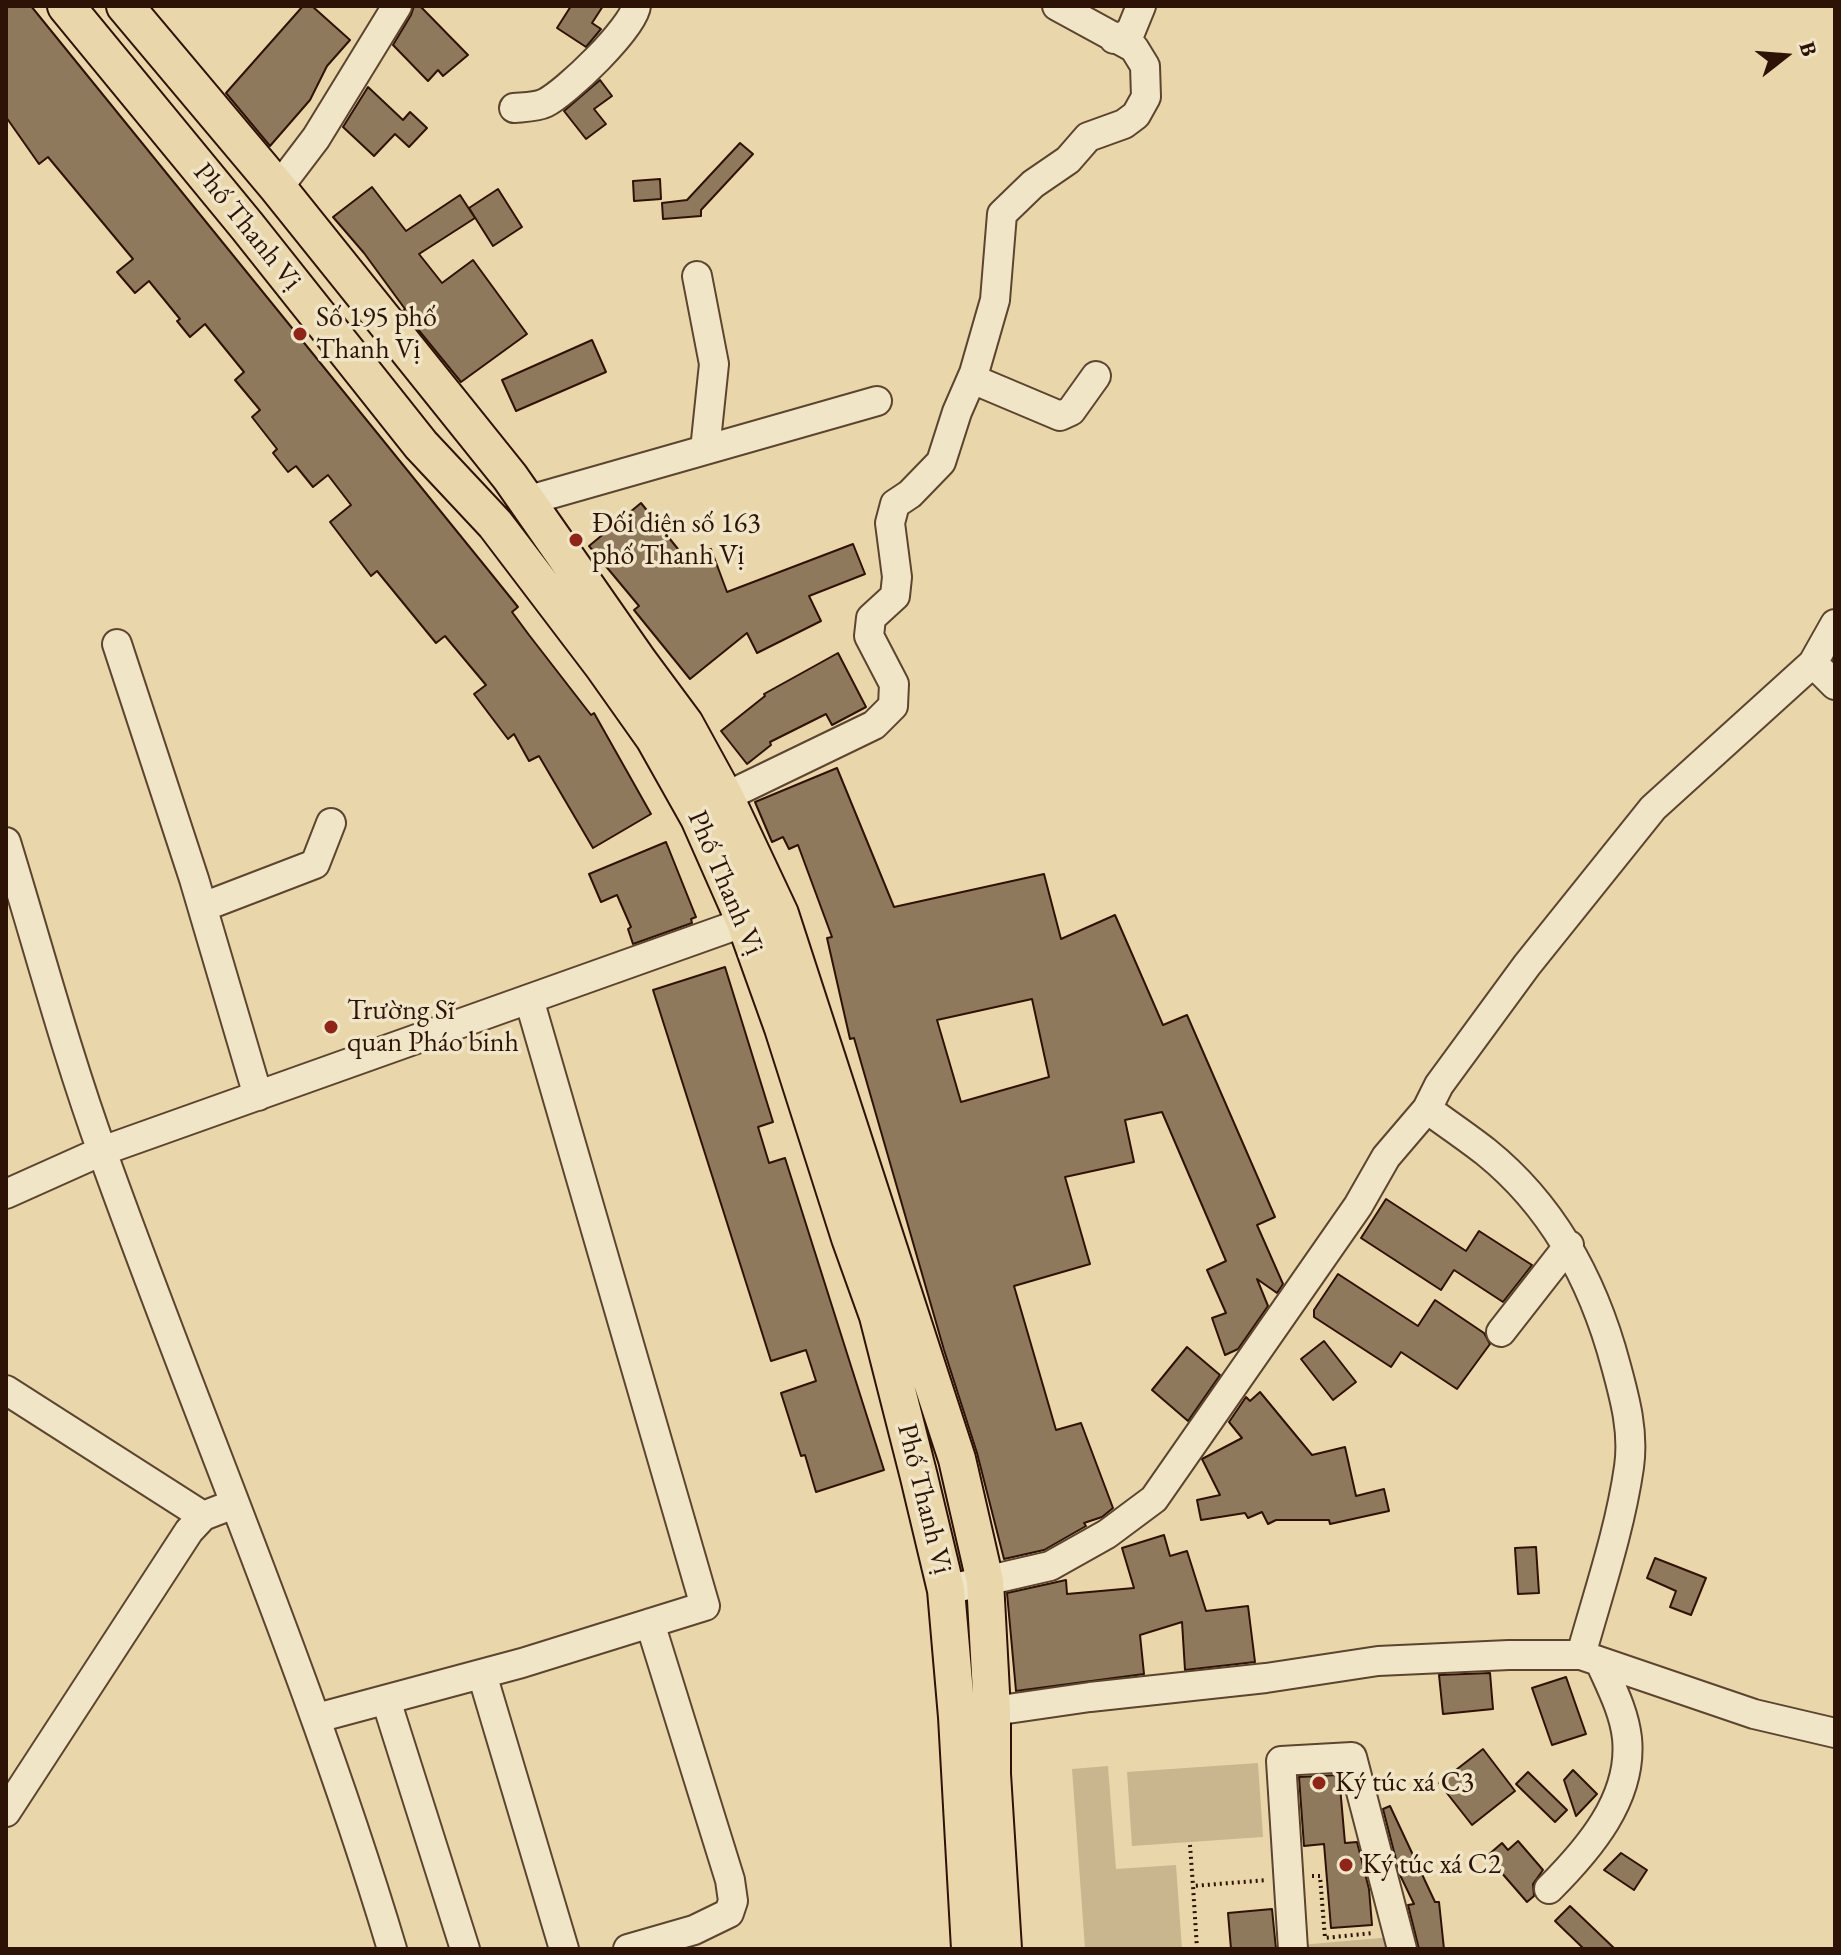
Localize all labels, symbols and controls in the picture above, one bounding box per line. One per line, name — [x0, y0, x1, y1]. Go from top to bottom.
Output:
north arrow — [1745, 16, 1825, 96]
text: B — [1793, 38, 1824, 60]
street label: Phố Thanh Vị — [186, 157, 308, 297]
place label: Số 195 phố Thanh Vị — [316, 301, 437, 367]
marker: Số 195 phố Thanh Vị — [291, 325, 309, 343]
place label: Đối diện số 163 phố Thanh Vị — [592, 507, 761, 573]
marker: Đối diện số 163 phố Thanh Vị — [567, 531, 585, 549]
street label: Phố Thanh Vị — [680, 806, 770, 960]
place label: Trường Sĩ quan Pháo binh — [347, 994, 519, 1060]
marker: Trường Sĩ quan Pháo binh — [322, 1018, 340, 1036]
street label: Phố Thanh Vị — [889, 1420, 959, 1578]
place label: Ký túc xá C3 — [1335, 1766, 1474, 1800]
marker: Ký túc xá C3 — [1310, 1774, 1328, 1792]
place label: Ký túc xá C2 — [1362, 1848, 1501, 1882]
marker: Ký túc xá C2 — [1337, 1856, 1355, 1874]

